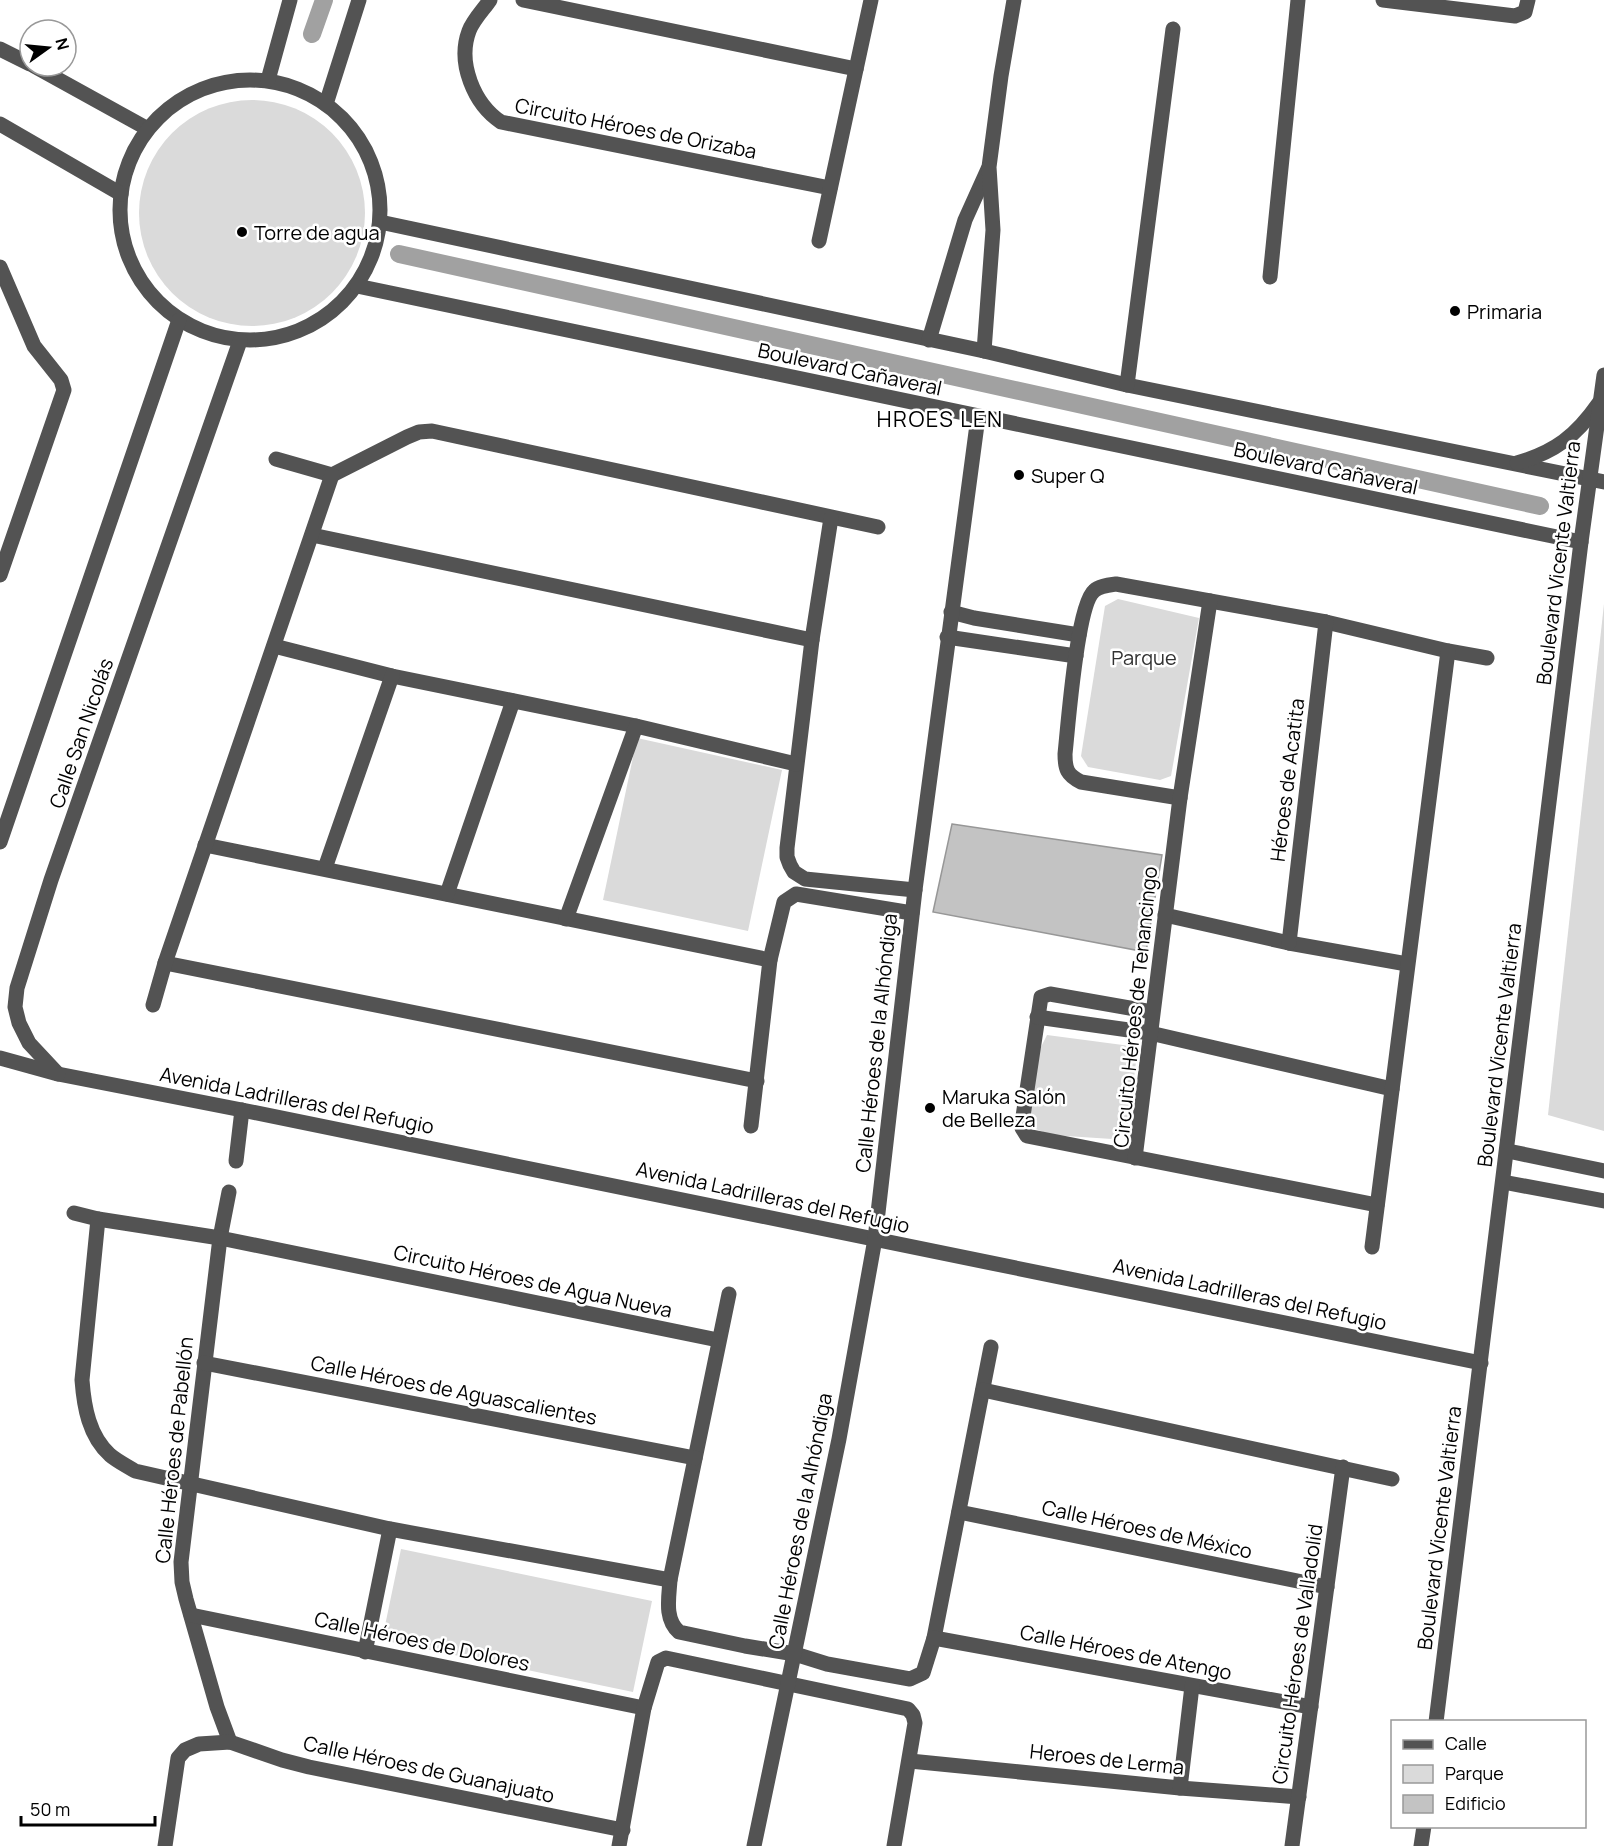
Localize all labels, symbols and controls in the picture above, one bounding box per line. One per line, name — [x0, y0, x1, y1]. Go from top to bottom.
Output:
north arrow — [18, 18, 78, 78]
text: N — [50, 36, 75, 53]
street label: Circuito Héroes de Orizaba — [513, 91, 759, 165]
place label: Torre de agua — [254, 219, 380, 246]
marker: Torre de agua — [235, 225, 249, 239]
place label: Primaria — [1467, 298, 1542, 325]
marker: Primaria — [1448, 304, 1462, 318]
street label: Boulevard Cañaveral — [755, 336, 945, 402]
district label: HROES LEN — [876, 404, 1004, 434]
street label: Boulevard Cañaveral — [1231, 435, 1421, 501]
street label: Boulevard Vicente Valtierra — [1530, 439, 1586, 687]
place label: Super Q — [1031, 462, 1104, 489]
marker: Super Q — [1012, 468, 1026, 482]
park label: Parque — [1111, 644, 1177, 671]
street label: Calle San Nicolás — [43, 654, 119, 812]
street label: Héroes de Acatita — [1264, 697, 1310, 863]
street label: Circuito Héroes de Tenancingo — [1107, 865, 1163, 1149]
street label: Calle Héroes de la Alhóndiga — [849, 912, 903, 1174]
street label: Boulevard Vicente Valtierra — [1471, 921, 1527, 1169]
street label: Avenida Ladrilleras del Refugio — [158, 1060, 437, 1140]
place label: Maruka Salón de Belleza — [942, 1083, 1066, 1133]
marker: Maruka Salón de Belleza — [923, 1101, 937, 1115]
street label: Avenida Ladrilleras del Refugio — [634, 1155, 912, 1239]
street label: Circuito Héroes de Agua Nueva — [391, 1238, 675, 1324]
street label: Avenida Ladrilleras del Refugio — [1111, 1252, 1389, 1336]
street label: Calle Héroes de Pabellón — [149, 1335, 199, 1565]
street label: Calle Héroes de Aguascalientes — [309, 1349, 599, 1431]
street label: Calle Héroes de la Alhóndiga — [762, 1391, 838, 1651]
street label: Boulevard Vicente Valtierra — [1411, 1404, 1467, 1652]
street label: Calle Héroes de México — [1039, 1494, 1255, 1565]
street label: Circuito Héroes de Valladolid — [1265, 1522, 1329, 1786]
street label: Calle Héroes de Dolores — [312, 1605, 532, 1677]
street label: Calle Héroes de Atengo — [1018, 1618, 1234, 1686]
legend — [1391, 1720, 1586, 1828]
street label: Calle Héroes de Guanajuato — [301, 1729, 557, 1809]
text: Calle — [1445, 1731, 1487, 1755]
street label: Heroes de Lerma — [1028, 1737, 1186, 1781]
text: Parque — [1445, 1761, 1504, 1785]
scale bar — [21, 1789, 154, 1827]
text: Edificio — [1445, 1791, 1506, 1815]
text: 50 m — [30, 1797, 70, 1821]

